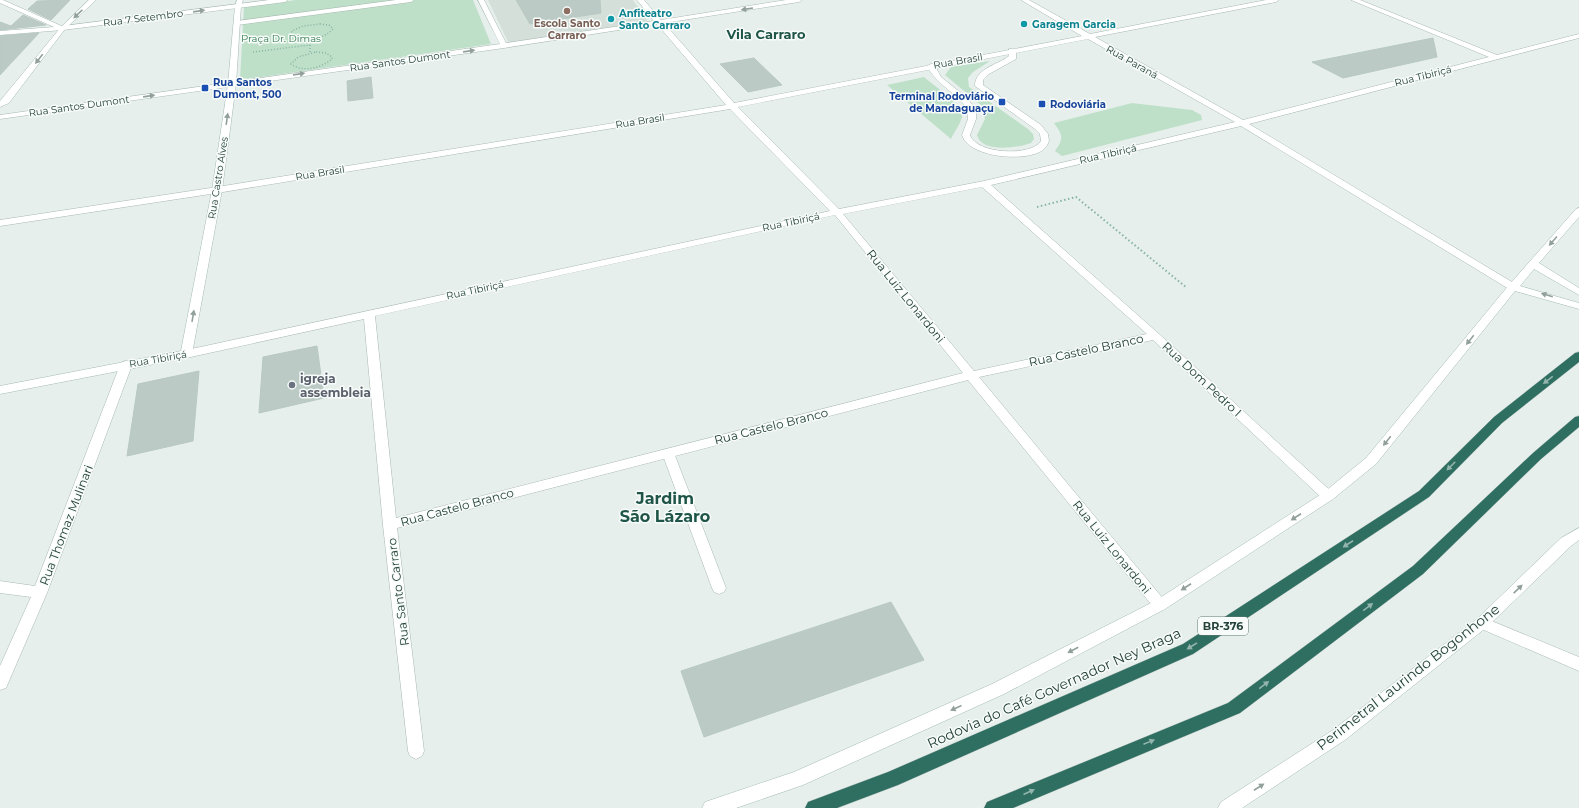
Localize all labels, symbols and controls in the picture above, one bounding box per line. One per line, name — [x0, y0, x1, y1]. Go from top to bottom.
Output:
marker: Escola Santo Carraro — [562, 6, 572, 16]
one-way arrow — [741, 6, 753, 12]
street label: Rua 7 Setembro — [102, 7, 184, 29]
place label: Anfiteatro Santo Carraro — [618, 7, 691, 32]
one-way arrow — [193, 8, 205, 14]
one-way arrow — [73, 9, 83, 19]
marker: Anfiteatro Santo Carraro — [606, 14, 616, 24]
place label: Escola Santo Carraro — [534, 17, 601, 42]
place label: Garagem Garcia — [1032, 18, 1116, 31]
marker: Garagem Garcia — [1019, 19, 1029, 29]
district label: Vila Carraro — [725, 26, 806, 42]
park label: Praça Dr. Dimas — [241, 32, 321, 45]
street label: Rua Paraná — [1104, 42, 1160, 82]
street label: Rua Santos Dumont — [349, 47, 451, 75]
one-way arrow — [463, 48, 475, 54]
street label: Rua Brasil — [932, 50, 984, 72]
one-way arrow — [34, 53, 43, 64]
street label: Rua Tibiriçá — [1393, 63, 1453, 89]
one-way arrow — [293, 71, 305, 77]
place label: Rua Santos Dumont, 500 — [213, 76, 282, 101]
marker: Rua Santos Dumont, 500 — [200, 83, 210, 93]
place label: Terminal Rodoviário de Mandaguaçu — [889, 90, 994, 115]
street label: Rua Santos Dumont — [28, 92, 130, 120]
one-way arrow — [143, 93, 156, 99]
marker: Terminal Rodoviário de Mandaguaçu — [997, 97, 1007, 107]
place label: Rodoviária — [1050, 98, 1106, 111]
marker: Rodoviária — [1037, 99, 1047, 109]
street label: Rua Brasil — [614, 111, 666, 131]
one-way arrow — [224, 113, 230, 125]
street label: Rua Castro Alves — [205, 136, 231, 220]
street label: Rua Tibiriçá — [1078, 141, 1138, 167]
street label: Rua Brasil — [294, 163, 346, 183]
street label: Rua Tibiriçá — [761, 210, 821, 234]
one-way arrow — [1549, 236, 1558, 246]
street label: Rua Luiz Lonardoni — [864, 246, 948, 346]
street label: Rua Tibiriçá — [445, 278, 505, 302]
one-way arrow — [1540, 292, 1552, 298]
one-way arrow — [191, 310, 197, 322]
street label: Rua Castelo Branco — [1027, 331, 1145, 369]
one-way arrow — [1465, 335, 1474, 346]
street label: Rua Dom Pedro I — [1159, 338, 1245, 420]
street label: Rua Tibiriçá — [128, 348, 188, 370]
place label: igreja assembleia — [300, 371, 371, 400]
one-way arrow — [1543, 376, 1554, 384]
marker: igreja assembleia — [287, 380, 297, 390]
street label: Rua Castelo Branco — [712, 405, 830, 447]
one-way arrow — [1383, 436, 1392, 446]
one-way arrow — [1446, 461, 1456, 471]
street label: Rua Thomaz Mulinari — [36, 463, 96, 587]
street label: Rua Castelo Branco — [399, 485, 515, 529]
district label: Jardim São Lázaro — [620, 489, 710, 526]
street label: Rua Luiz Lonardoni — [1070, 497, 1154, 597]
one-way arrow — [1291, 513, 1301, 521]
street label: Rua Santo Carraro — [384, 537, 412, 647]
one-way arrow — [1342, 540, 1353, 548]
one-way arrow — [1181, 583, 1192, 591]
one-way arrow — [1513, 584, 1523, 593]
street label: Perimetral Laurindo Bogonhone — [1313, 600, 1503, 754]
one-way arrow — [1363, 603, 1374, 611]
road number: BR-376 — [1198, 617, 1248, 635]
street label: Rodovia do Café Governador Ney Braga — [924, 624, 1184, 752]
one-way arrow — [1186, 642, 1198, 649]
one-way arrow — [1067, 647, 1079, 653]
one-way arrow — [1259, 681, 1270, 689]
one-way arrow — [951, 705, 962, 711]
one-way arrow — [1143, 739, 1155, 745]
one-way arrow — [1254, 783, 1265, 790]
one-way arrow — [1023, 789, 1034, 795]

